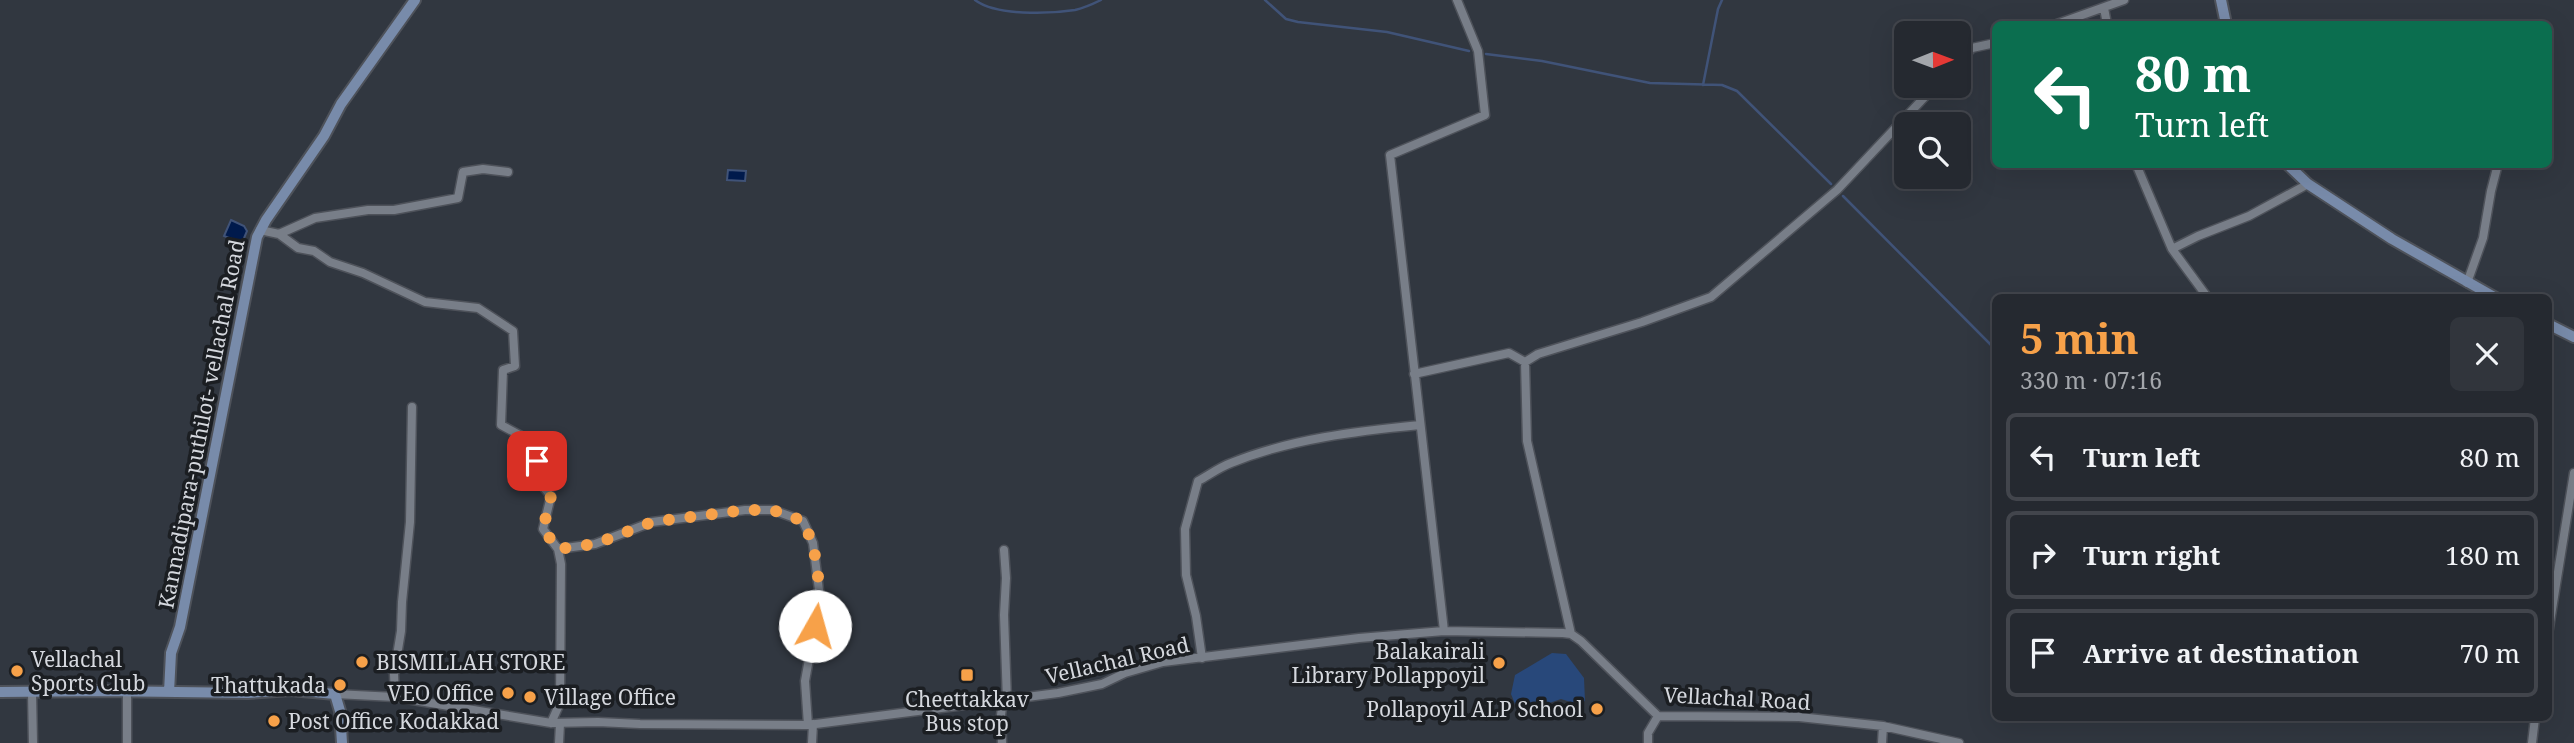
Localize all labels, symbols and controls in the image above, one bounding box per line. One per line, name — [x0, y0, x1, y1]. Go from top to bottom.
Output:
north arrow — [1894, 21, 1970, 98]
map controls — [1894, 21, 1971, 189]
text: 80 m — [2135, 40, 2251, 106]
icon: left — [2020, 49, 2111, 140]
text: Turn left — [2135, 103, 2269, 146]
button: search — [1894, 112, 1971, 189]
street label: Kannadipara-puthilot- vellachal Road — [151, 237, 251, 611]
text: 5 min — [2020, 309, 2139, 366]
button: close — [2450, 317, 2524, 391]
text: 330 m · 07:16 — [2020, 364, 2162, 396]
pin — [507, 431, 567, 491]
icon: left — [2024, 438, 2062, 476]
text: Turn left — [2083, 439, 2200, 475]
text: 80 m — [2460, 439, 2520, 475]
icon: arrive — [518, 442, 556, 480]
icon: right — [2024, 536, 2062, 574]
text: Turn right — [2083, 537, 2220, 573]
text: 180 m — [2445, 537, 2520, 573]
position arrow — [778, 589, 852, 663]
street label: Vellachal Road — [1042, 630, 1192, 690]
icon: arrive — [2024, 634, 2062, 672]
text: Arrive at destination — [2083, 635, 2359, 671]
text: 70 m — [2460, 635, 2520, 671]
place label: Balakairali Library Pollappoyil — [1292, 637, 1485, 689]
place label: Vellachal Sports Club — [31, 645, 145, 697]
place label: BISMILLAH STORE — [376, 648, 565, 676]
marker: BISMILLAH STORE — [354, 654, 370, 670]
marker: Balakairali Library Pollappoyil — [1491, 655, 1507, 671]
marker: Vellachal Sports Club — [9, 663, 25, 679]
marker: Cheettakkav Bus stop — [959, 667, 975, 683]
place label: Thattukada — [211, 671, 326, 699]
marker: Thattukada — [332, 677, 348, 693]
place label: VEO Office — [388, 679, 494, 707]
street label: Vellachal Road — [1663, 680, 1811, 716]
place label: Village Office — [544, 683, 676, 711]
marker: VEO Office — [500, 685, 516, 701]
place label: Cheettakkav Bus stop — [905, 685, 1030, 737]
marker: Village Office — [522, 689, 538, 705]
place label: Pollapoyil ALP School — [1366, 695, 1583, 723]
marker: Pollapoyil ALP School — [1589, 701, 1605, 717]
place label: Post Office Kodakkad — [288, 707, 499, 735]
marker: Post Office Kodakkad — [266, 713, 282, 729]

